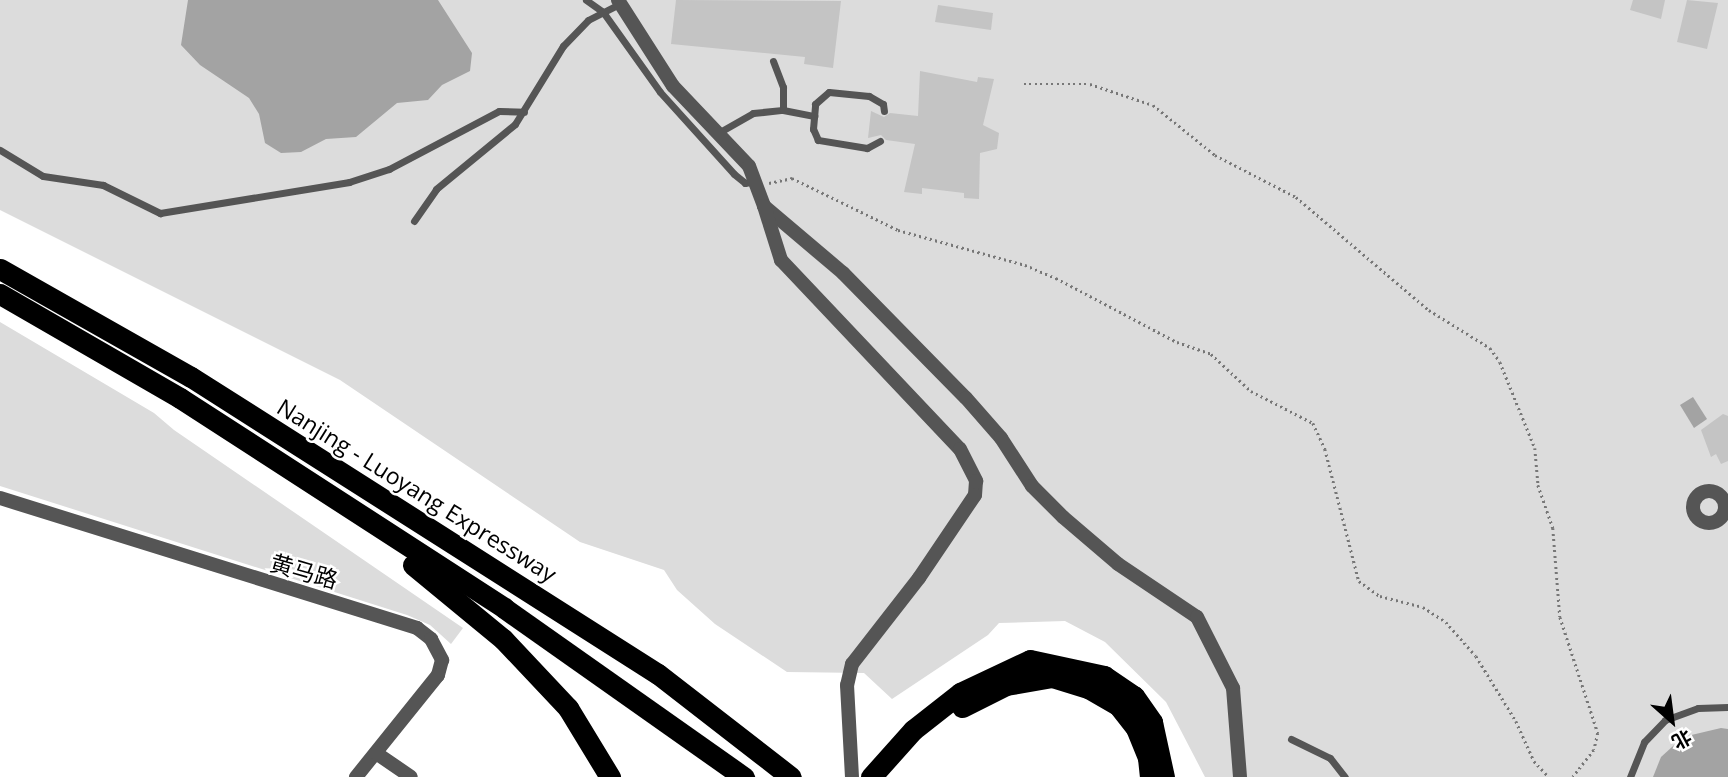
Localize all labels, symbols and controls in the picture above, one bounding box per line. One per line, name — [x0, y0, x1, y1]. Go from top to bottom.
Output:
street label: Nanjing - Luoyang Expressway — [272, 392, 562, 588]
street label: 黄马路 — [267, 548, 341, 594]
north arrow — [1637, 686, 1707, 756]
text: 北 — [1667, 724, 1696, 755]

